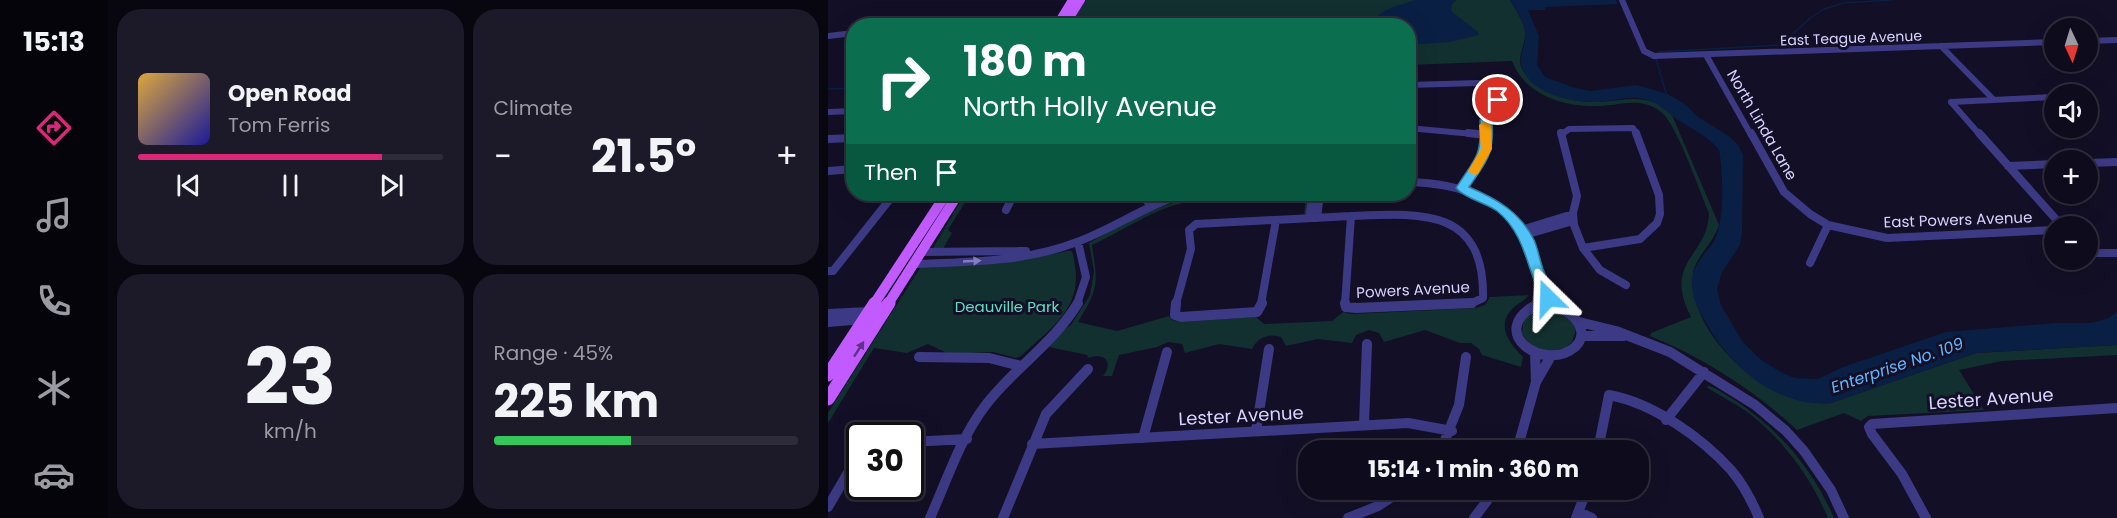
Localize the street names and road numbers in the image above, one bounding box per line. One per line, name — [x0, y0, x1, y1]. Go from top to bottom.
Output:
street label: East Teague Avenue — [1780, 26, 1923, 50]
street label: North Linda Lane — [1722, 66, 1803, 184]
street label: East Powers Avenue — [1883, 206, 2033, 233]
street label: Powers Avenue — [1356, 276, 1470, 303]
street label: Lester Avenue — [1928, 382, 2054, 415]
street label: Lester Avenue — [1178, 400, 1304, 431]

